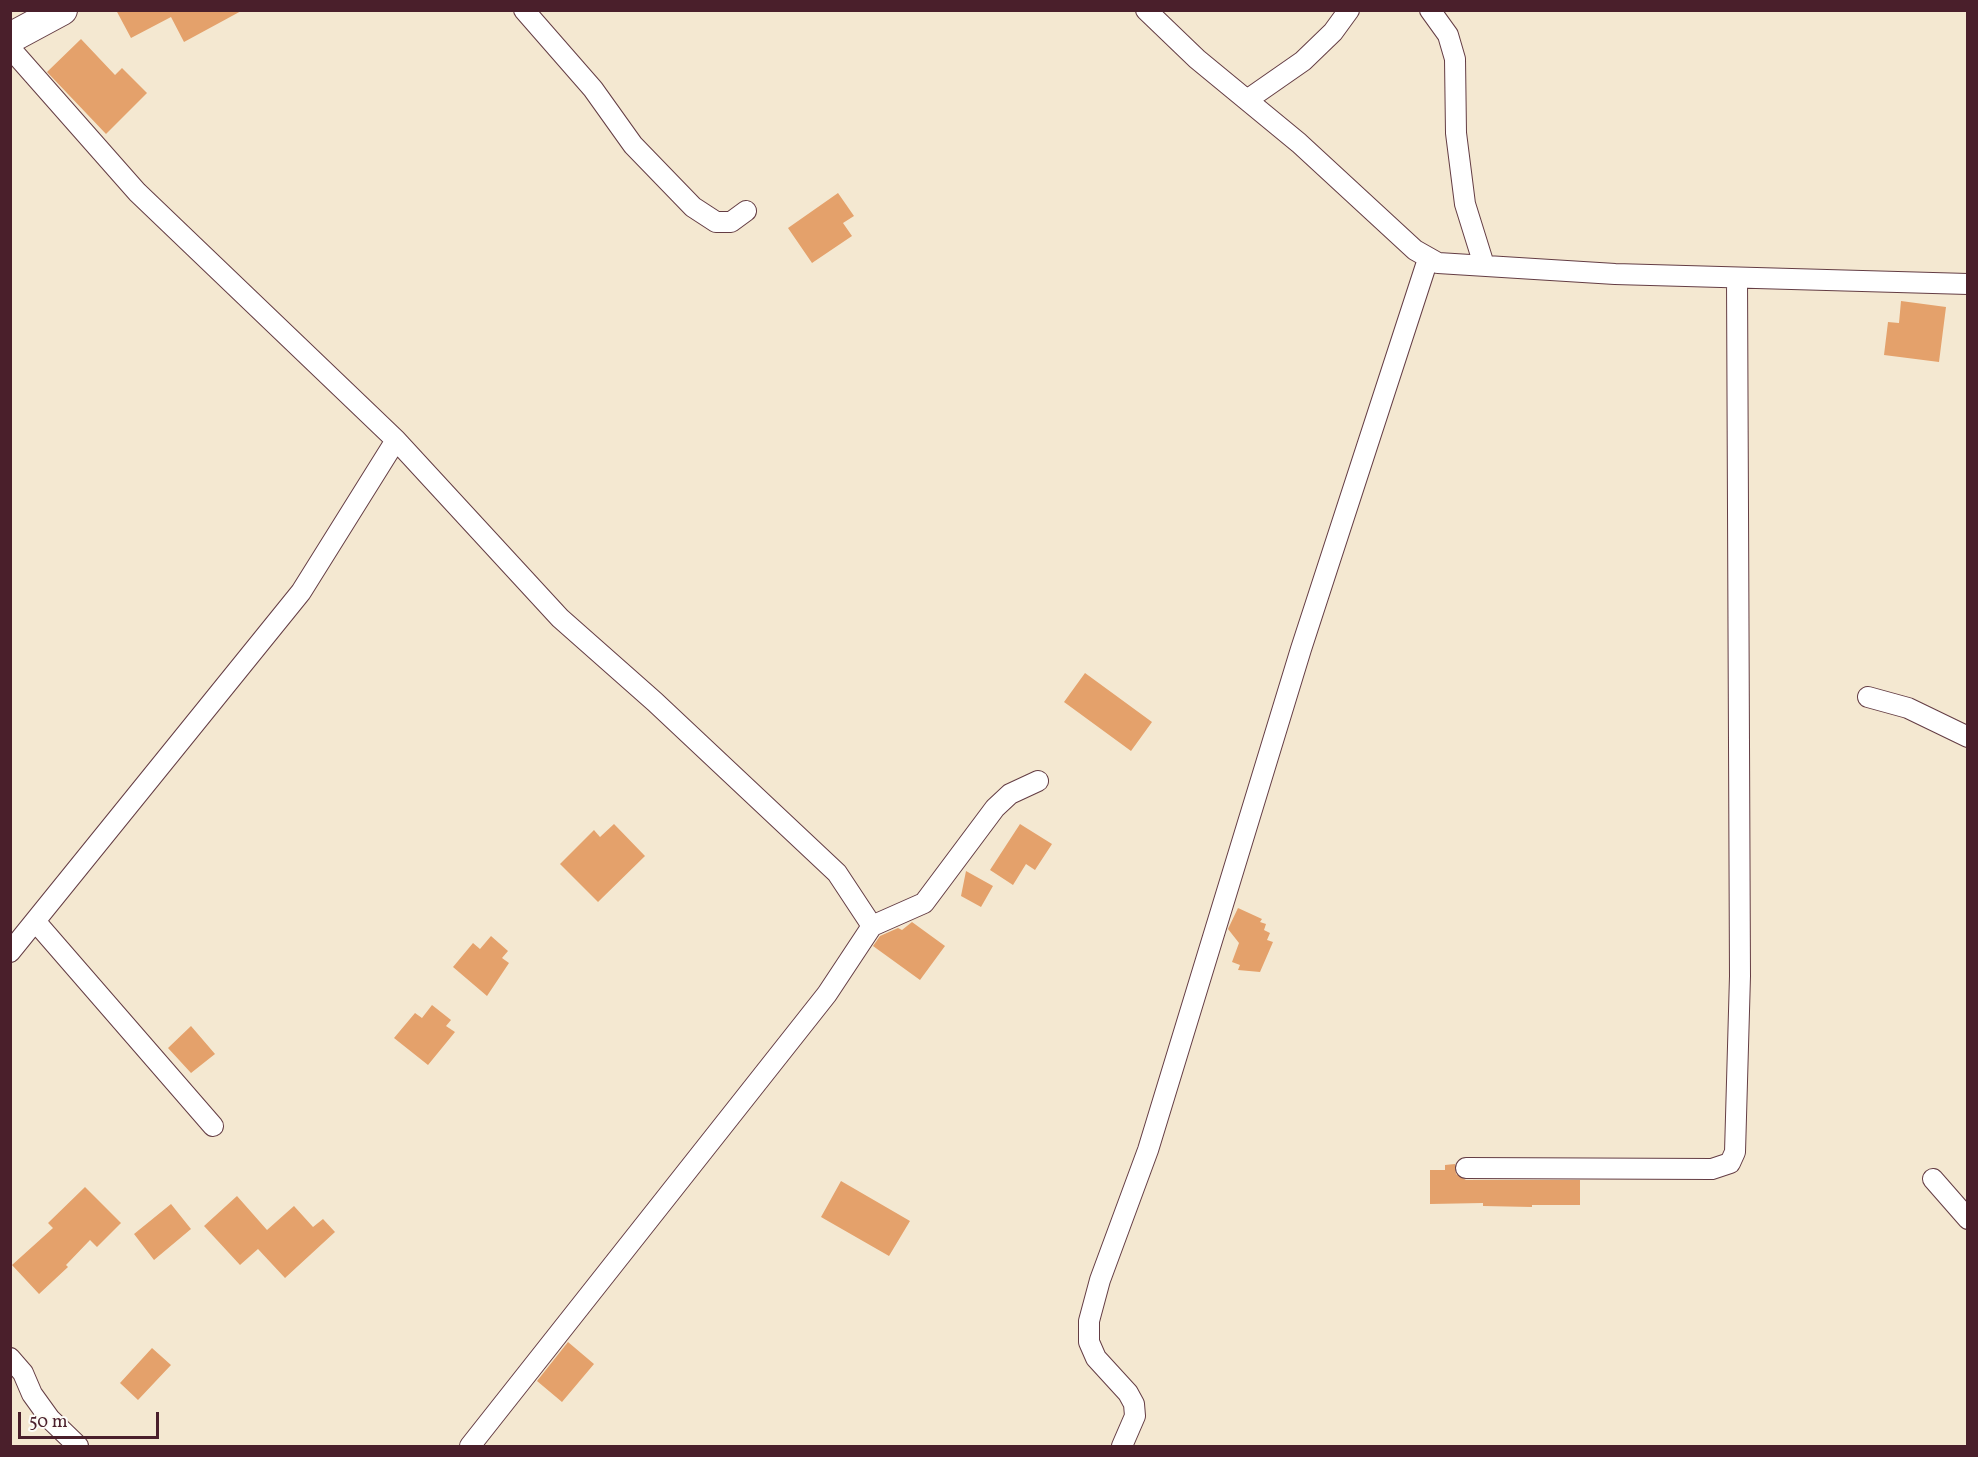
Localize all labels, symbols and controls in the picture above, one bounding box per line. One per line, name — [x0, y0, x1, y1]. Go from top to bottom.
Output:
scale bar — [21, 1400, 162, 1438]
text: 50 m — [29, 1410, 68, 1435]

